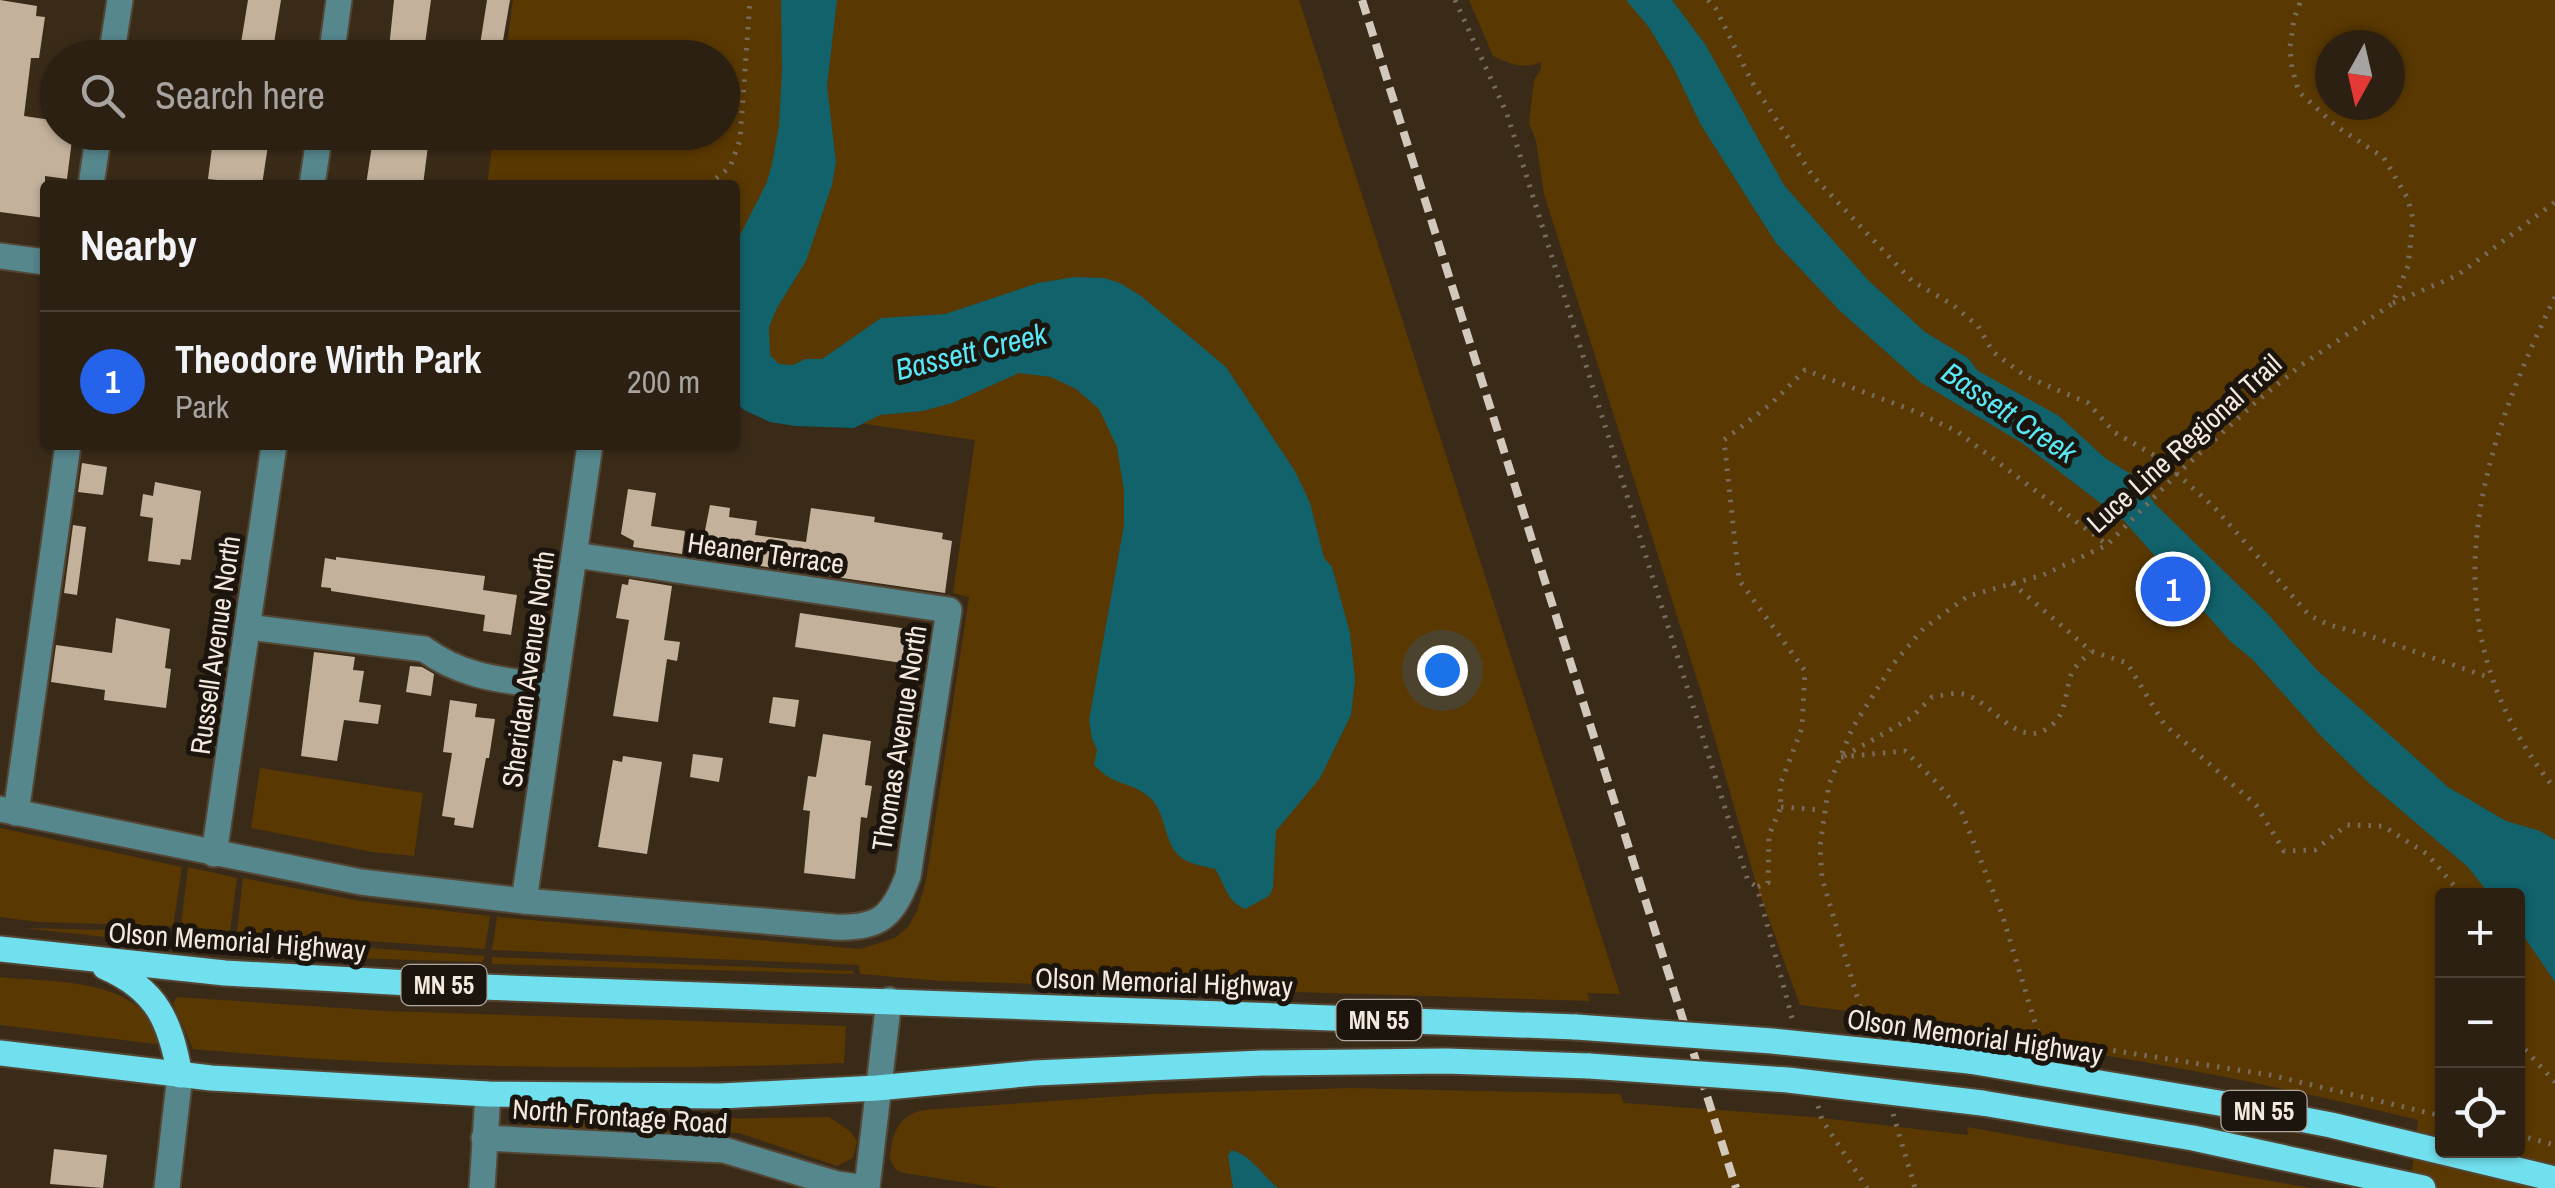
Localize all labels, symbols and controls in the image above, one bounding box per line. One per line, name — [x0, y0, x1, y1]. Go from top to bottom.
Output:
north arrow — [2315, 30, 2405, 120]
search box — [40, 40, 740, 150]
icon: search — [75, 68, 130, 123]
text: Search here — [155, 70, 325, 121]
text: Nearby — [80, 217, 197, 273]
water label: Bassett Creek — [891, 313, 1052, 389]
text: Theodore Wirth Park — [175, 334, 481, 385]
street label: Luce Line Regional Trail — [2078, 345, 2290, 541]
water label: Bassett Creek — [1934, 352, 2086, 473]
text: 1 — [105, 360, 120, 403]
text: 200 m — [627, 360, 700, 403]
text: Park — [175, 385, 229, 428]
street label: Heaner Terrace — [685, 523, 847, 583]
street label: Russell Avenue North — [181, 533, 249, 757]
street label: Sheridan Avenue North — [493, 548, 563, 790]
pin: 1 — [2140, 552, 2206, 626]
street label: Thomas Avenue North — [862, 622, 936, 854]
your location — [1417, 645, 1468, 696]
map controls — [2435, 888, 2525, 1158]
button: + — [2435, 888, 2525, 978]
street label: Olson Memorial Highway — [107, 913, 367, 969]
street label: Olson Memorial Highway — [1035, 959, 1294, 1006]
road number: MN 55 — [402, 965, 486, 1005]
button: − — [2435, 978, 2525, 1068]
street label: Olson Memorial Highway — [1845, 999, 2106, 1073]
road number: MN 55 — [1336, 1000, 1422, 1040]
button: locate — [2435, 1068, 2525, 1158]
street label: North Frontage Road — [511, 1090, 729, 1142]
road number: MN 55 — [2222, 1091, 2306, 1131]

